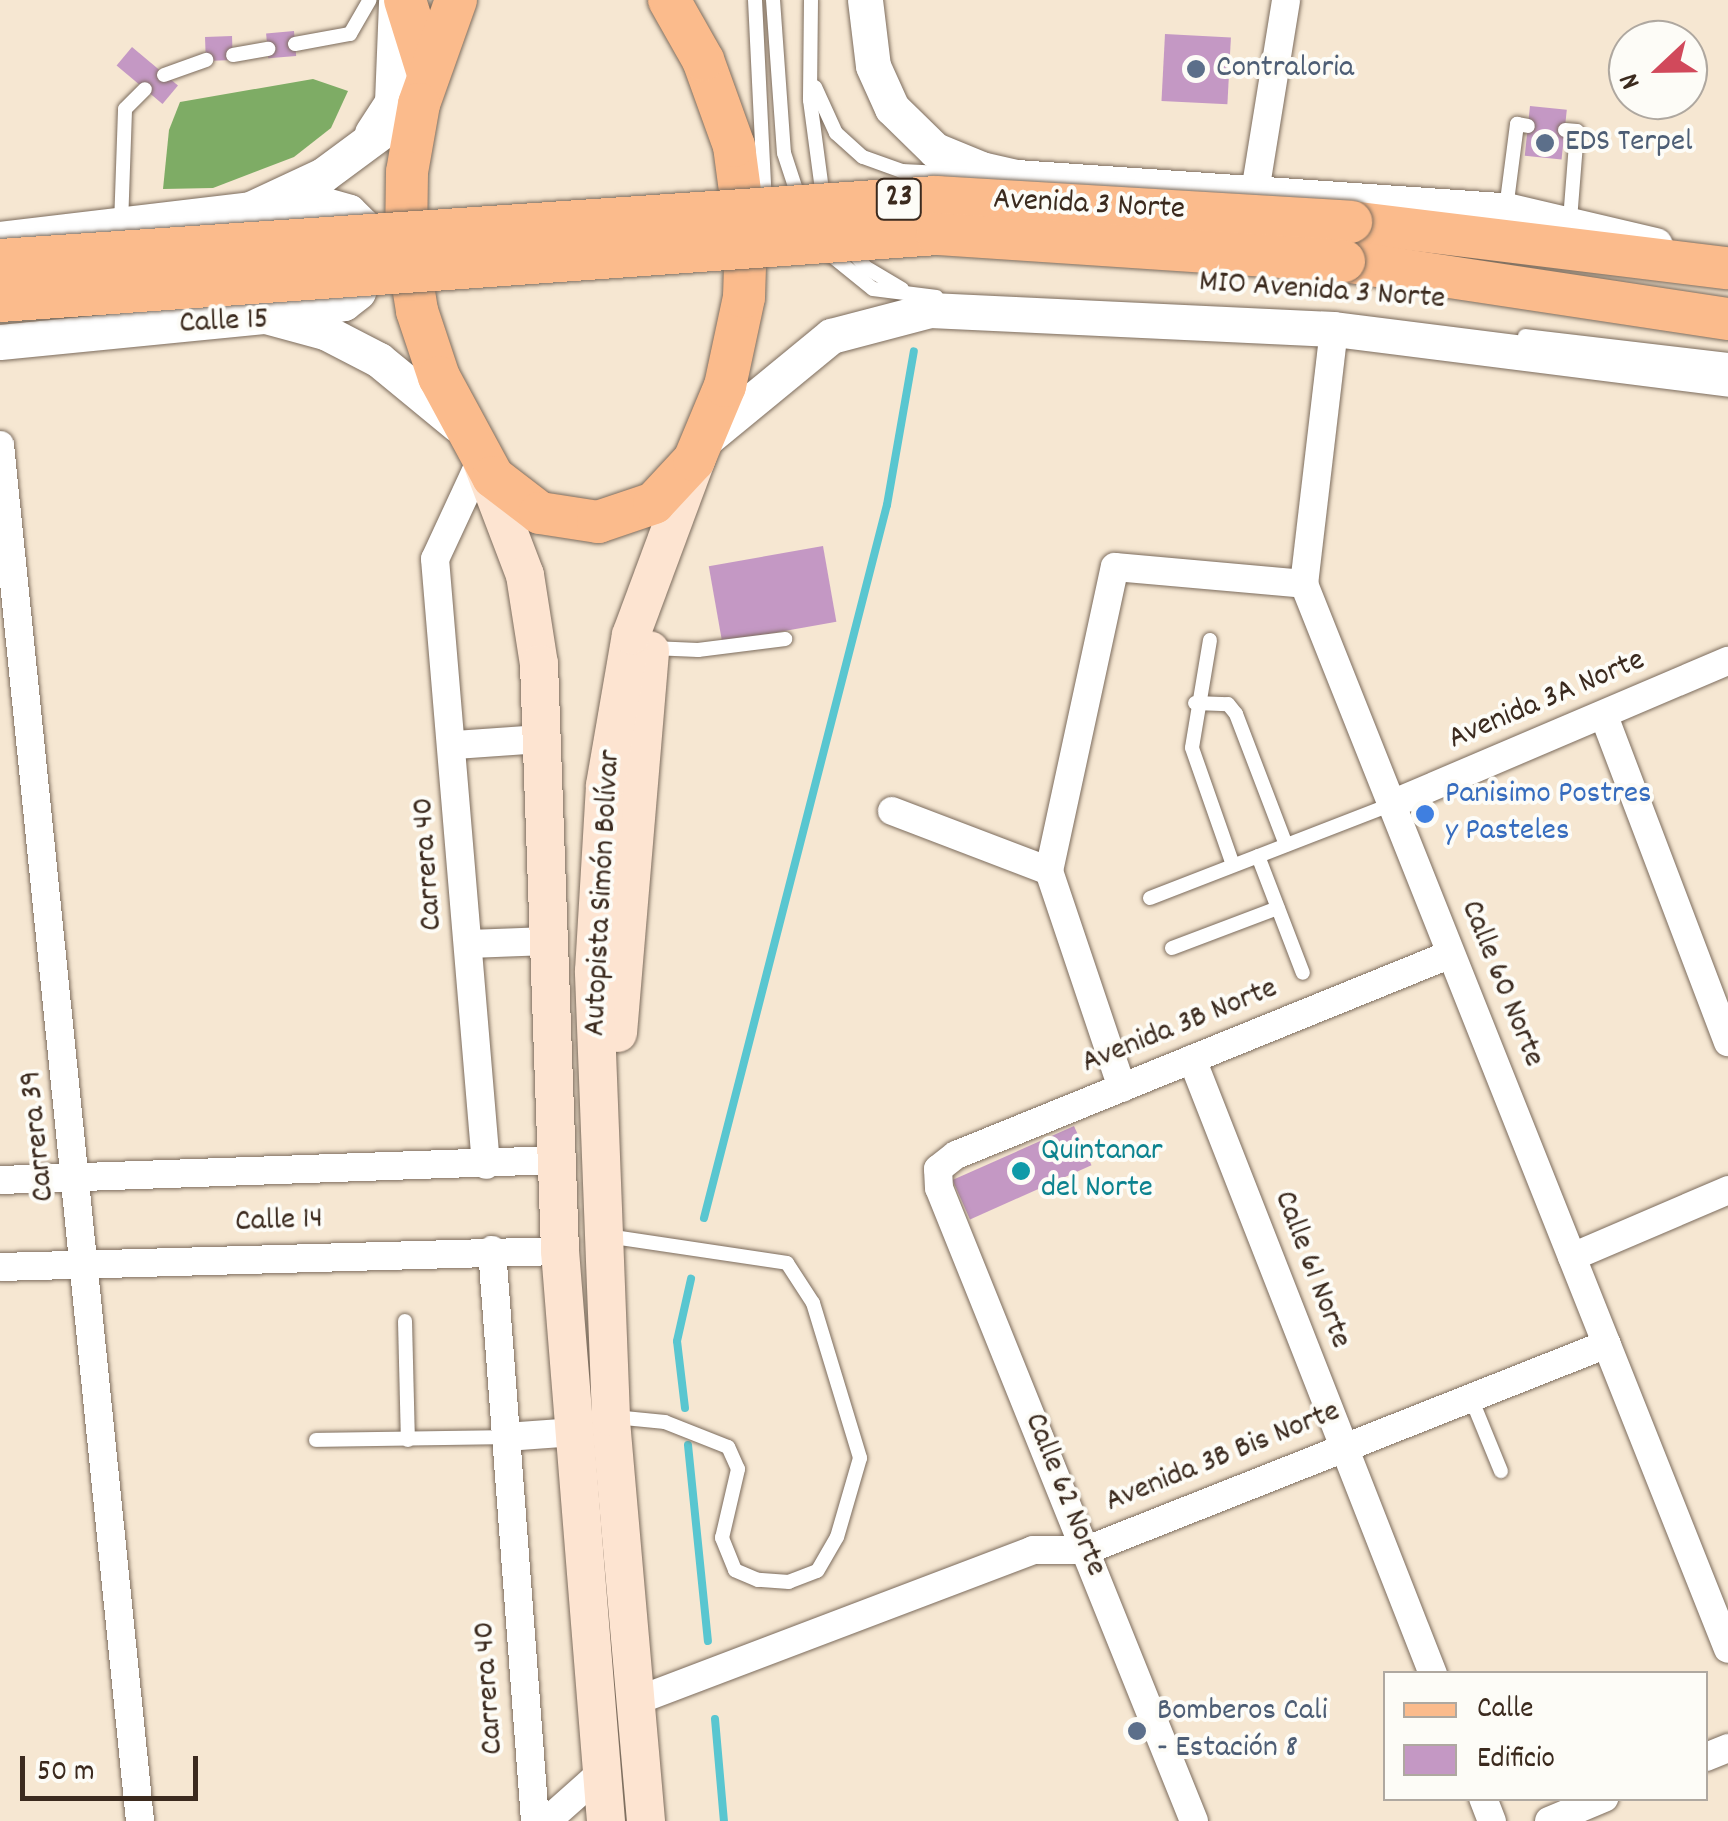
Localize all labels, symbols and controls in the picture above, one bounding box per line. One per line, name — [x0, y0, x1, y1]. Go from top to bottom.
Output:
north arrow — [1608, 20, 1708, 120]
place label: Contraloria — [1216, 50, 1354, 88]
marker: Contraloria — [1185, 58, 1207, 80]
text: N — [1611, 67, 1653, 94]
place label: EDS Terpel — [1565, 124, 1693, 162]
marker: EDS Terpel — [1534, 132, 1556, 154]
road number: 23 — [874, 174, 924, 224]
street label: Avenida 3 Norte — [992, 182, 1186, 230]
street label: MIO Avenida 3 Norte — [1198, 264, 1446, 320]
street label: Calle 15 — [178, 301, 270, 345]
street label: Avenida 3A Norte — [1443, 642, 1651, 760]
street label: Autopista Simón Bolívar — [577, 749, 631, 1037]
place label: Panisimo Postres y Pasteles — [1445, 777, 1652, 852]
street label: Carrera 40 — [405, 796, 453, 932]
marker: Panisimo Postres y Pasteles — [1414, 803, 1436, 825]
street label: Calle 60 Norte — [1450, 895, 1552, 1073]
street label: Avenida 3B Norte — [1077, 970, 1283, 1084]
street label: Carrera 39 — [13, 1068, 65, 1204]
place label: Quintanar del Norte — [1041, 1134, 1163, 1209]
marker: Quintanar del Norte — [1010, 1160, 1032, 1182]
street label: Calle 61 Norte — [1263, 1186, 1359, 1354]
street label: Calle 14 — [234, 1201, 324, 1243]
street label: Avenida 3B Bis Norte — [1100, 1394, 1346, 1522]
street label: Calle 62 Norte — [1014, 1408, 1114, 1582]
street label: Carrera 40 — [466, 1620, 514, 1756]
legend — [1383, 1671, 1708, 1801]
text: Calle — [1477, 1689, 1533, 1732]
place label: Bomberos Cali - Estación 8 — [1157, 1694, 1328, 1769]
marker: Bomberos Cali - Estación 8 — [1126, 1720, 1148, 1742]
scale bar — [25, 1736, 202, 1798]
text: Edificio — [1477, 1739, 1555, 1782]
text: 50 m — [37, 1752, 95, 1795]

